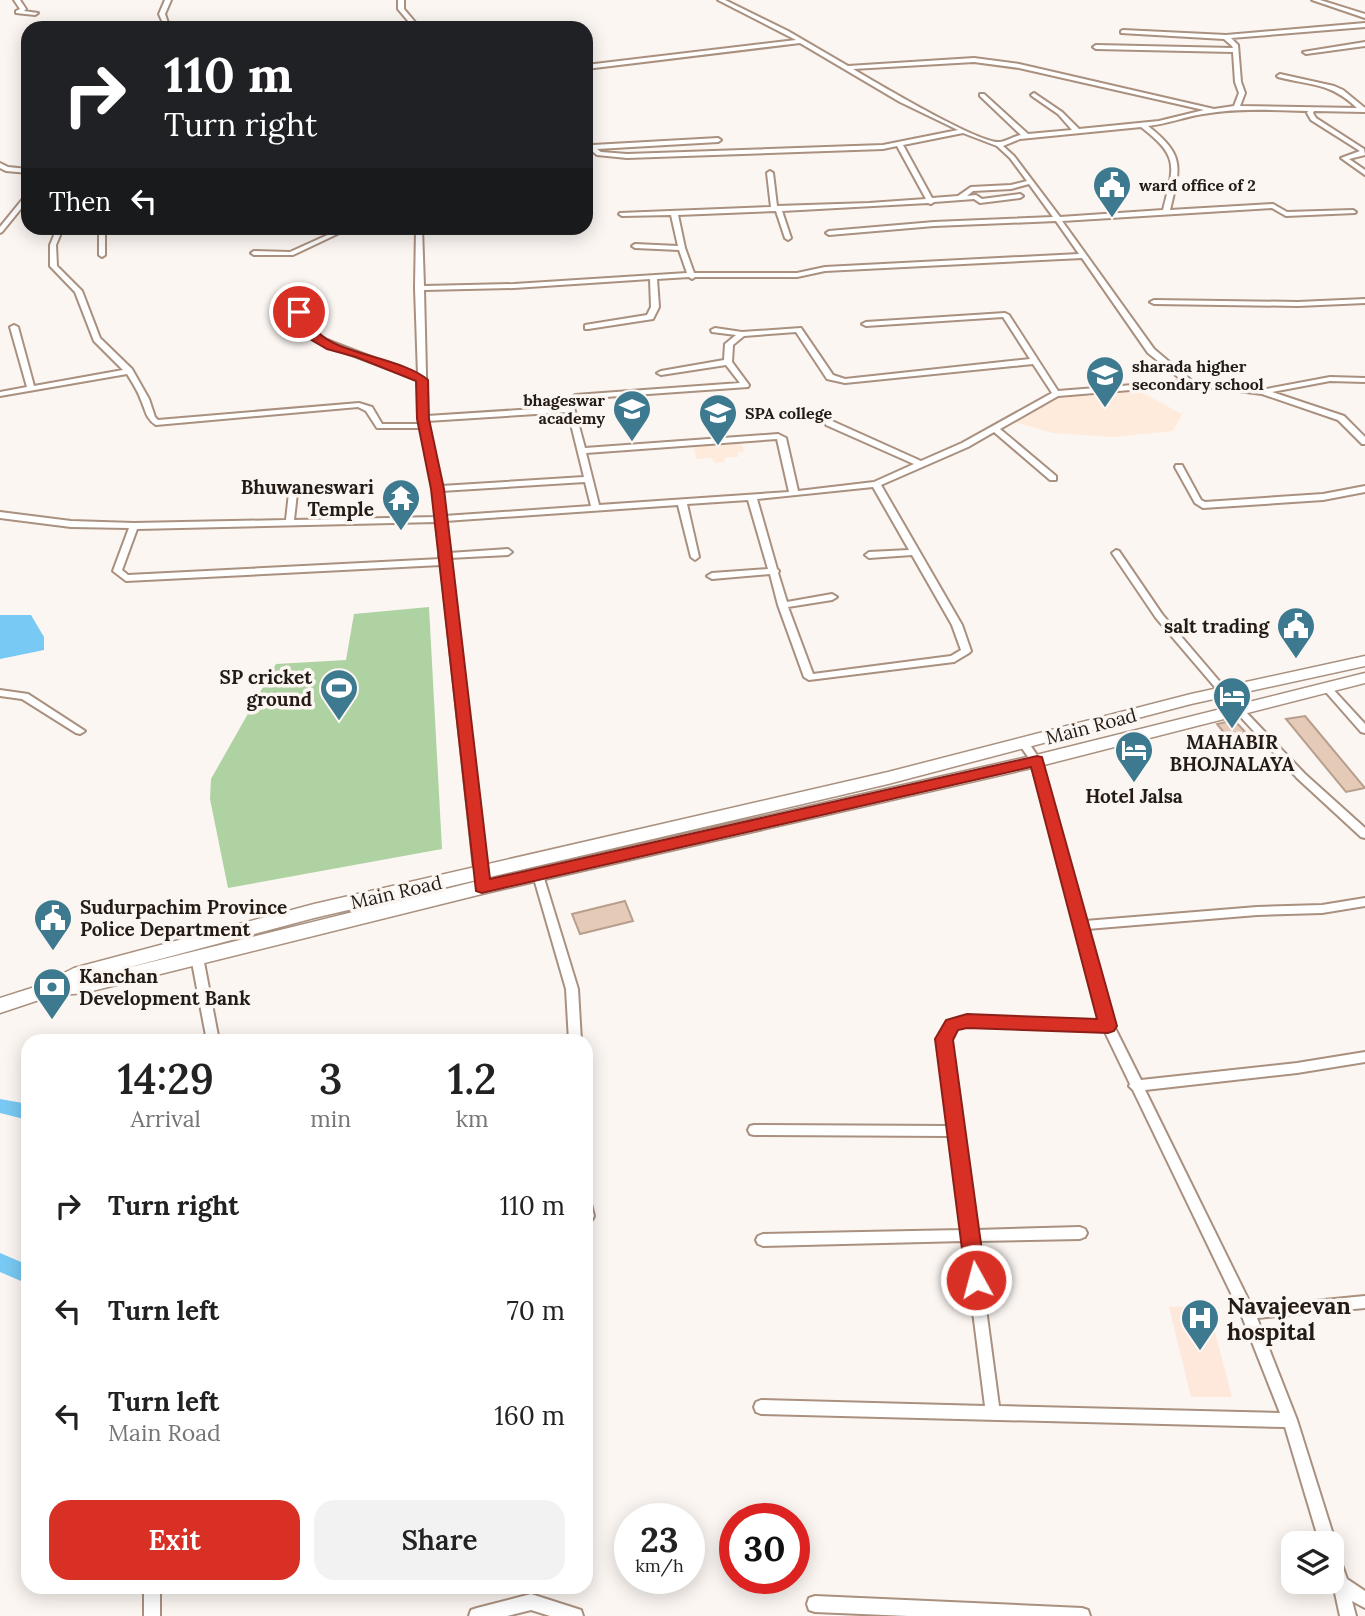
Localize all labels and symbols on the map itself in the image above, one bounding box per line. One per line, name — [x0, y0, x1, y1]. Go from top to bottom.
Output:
public building icon: ward office of 2 — [1091, 164, 1133, 219]
place label: ward office of 2 — [1139, 175, 1256, 195]
pin — [269, 282, 329, 342]
school or university icon: sharada higher secondary school — [1084, 354, 1126, 409]
place label: sharada higher secondary school — [1132, 356, 1264, 394]
school or university icon: bhageswar academy — [611, 388, 653, 443]
place label: bhageswar academy — [522, 390, 605, 428]
school or university icon: SPA college — [697, 392, 739, 447]
place label: SPA college — [745, 403, 832, 423]
place label: Bhuwaneswari Temple — [241, 475, 374, 521]
temple icon: Bhuwaneswari Temple — [380, 477, 422, 532]
public building icon: salt trading — [1275, 605, 1317, 660]
place label: salt trading — [1164, 614, 1270, 638]
place label: SP cricket ground — [220, 665, 313, 711]
sports icon: SP cricket ground — [318, 667, 360, 722]
hotel icon: MAHABIR BHOJNALAYA — [1211, 675, 1253, 730]
street label: Main Road — [1043, 702, 1139, 750]
hotel icon: Hotel Jalsa — [1113, 729, 1155, 784]
place label: MAHABIR BHOJNALAYA — [1170, 730, 1295, 776]
place label: Hotel Jalsa — [1085, 784, 1183, 808]
street label: Main Road — [348, 870, 444, 914]
place label: Sudurpachim Province Police Department — [80, 895, 287, 941]
public building icon: Sudurpachim Province Police Department — [32, 897, 74, 952]
place label: Kanchan Development Bank — [79, 964, 250, 1010]
bank icon: Kanchan Development Bank — [31, 966, 73, 1021]
position arrow — [939, 1243, 1013, 1317]
place label: Navajeevan hospital — [1227, 1291, 1351, 1346]
hospital icon: Navajeevan hospital — [1179, 1297, 1221, 1352]
speed limit sign: 30 — [719, 1503, 810, 1594]

